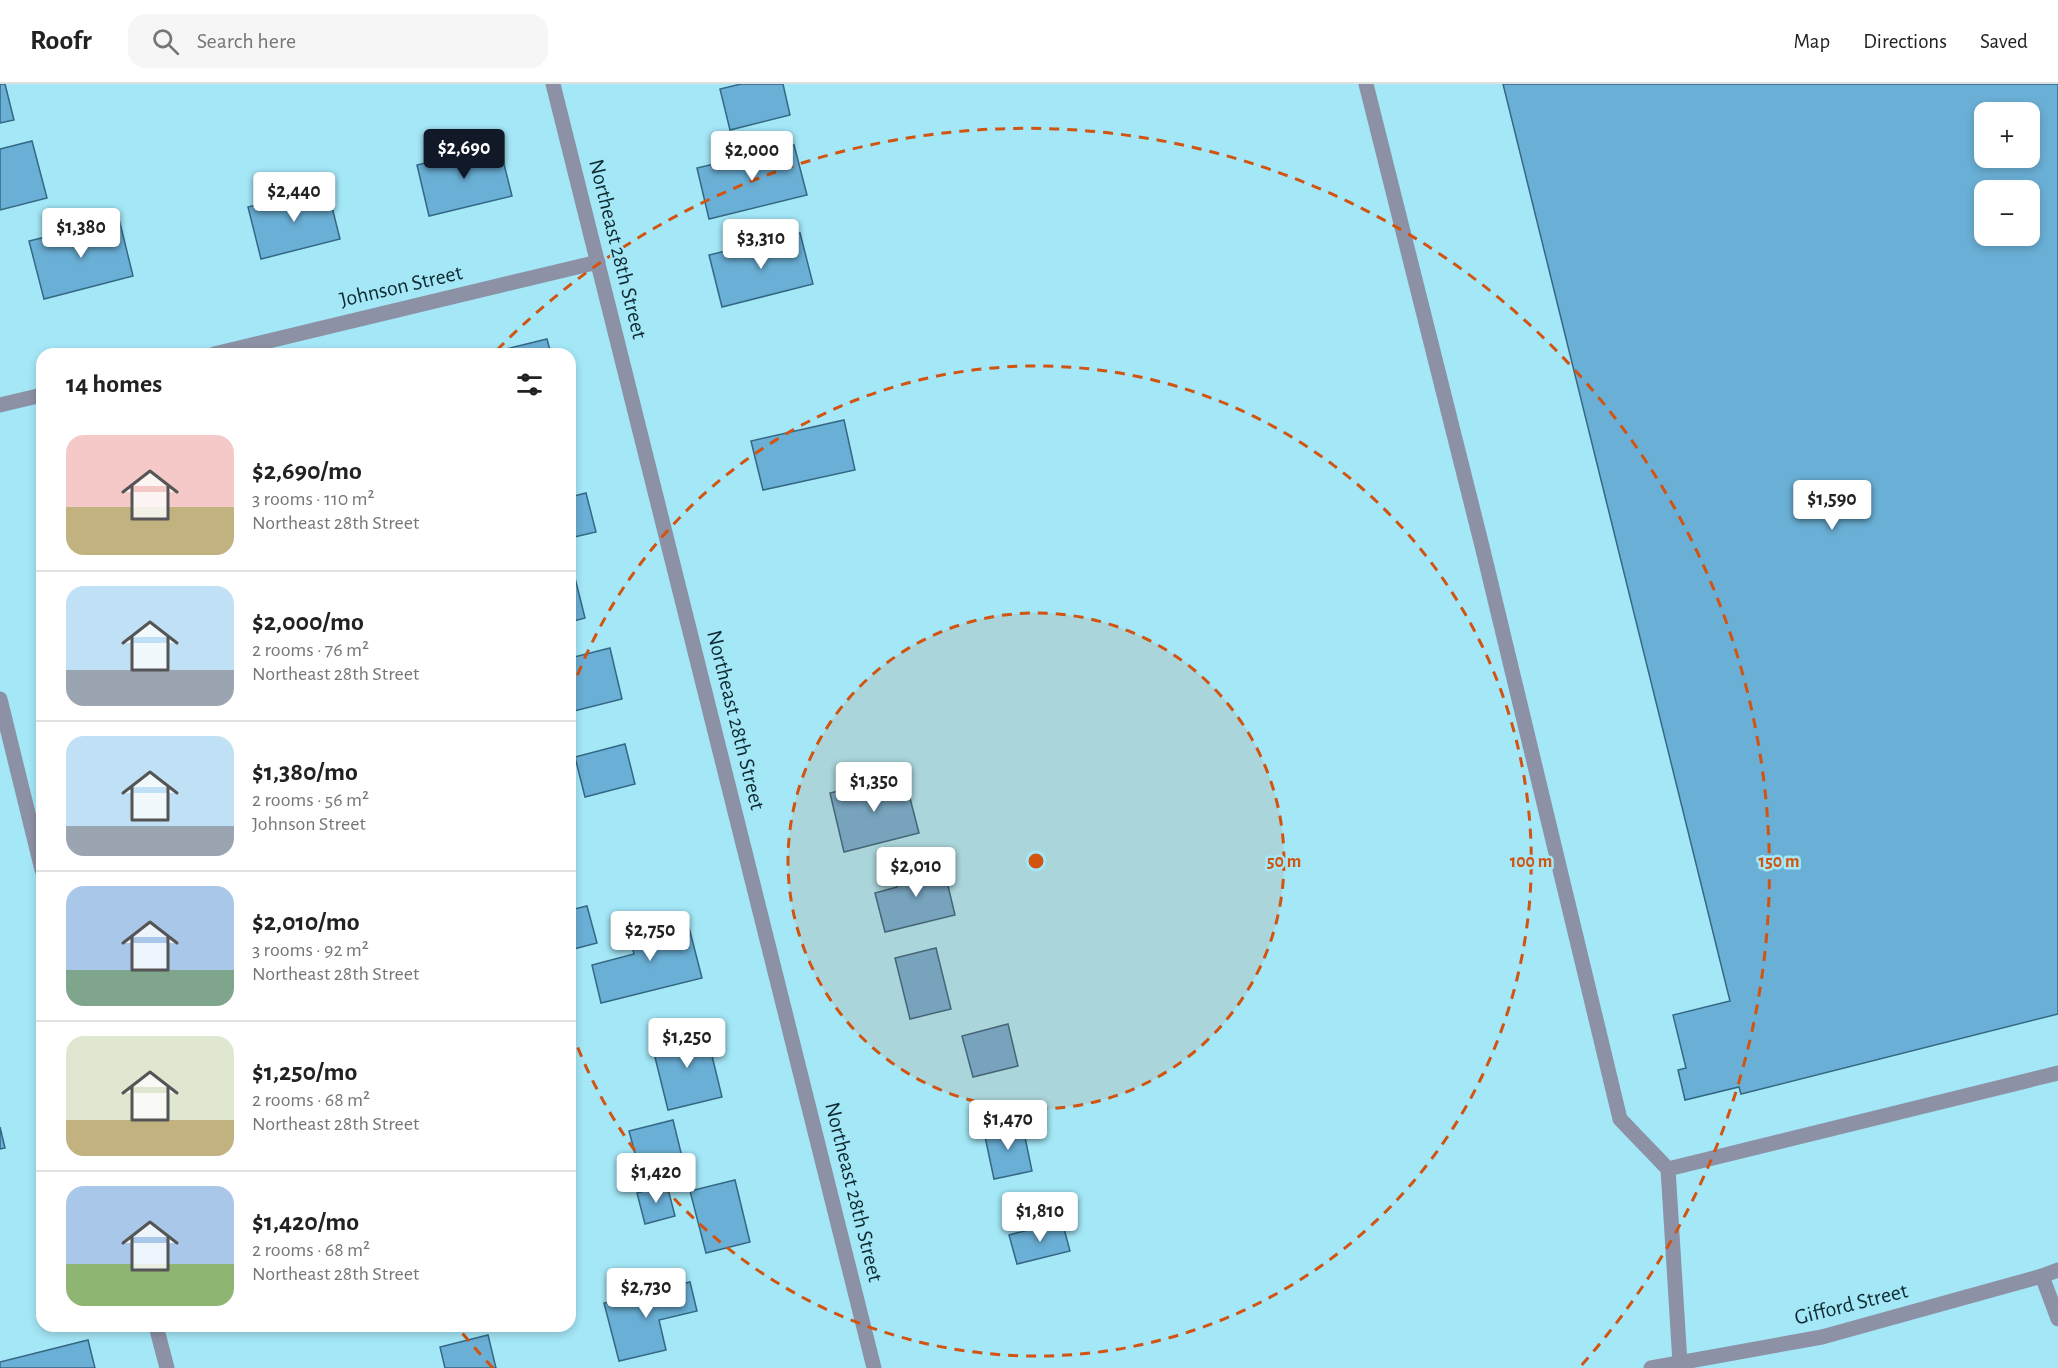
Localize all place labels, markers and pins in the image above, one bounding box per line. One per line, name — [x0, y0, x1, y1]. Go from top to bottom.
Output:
pin: $2,690 — [415, 129, 513, 180]
pin: $2,000 — [703, 131, 801, 182]
pin: $2,440 — [245, 172, 343, 223]
pin: $1,380 — [32, 208, 130, 259]
pin: $3,310 — [712, 219, 810, 270]
pin: $1,590 — [1783, 480, 1881, 531]
pin: $1,350 — [825, 762, 923, 813]
pin: $2,010 — [867, 847, 965, 898]
centre of rings — [1026, 851, 1046, 871]
pin: $2,750 — [601, 911, 699, 962]
pin: $1,250 — [638, 1018, 736, 1069]
pin: $1,470 — [959, 1100, 1057, 1151]
pin: $1,420 — [607, 1153, 705, 1204]
pin: $1,810 — [991, 1192, 1089, 1243]
pin: $2,730 — [597, 1268, 695, 1319]

